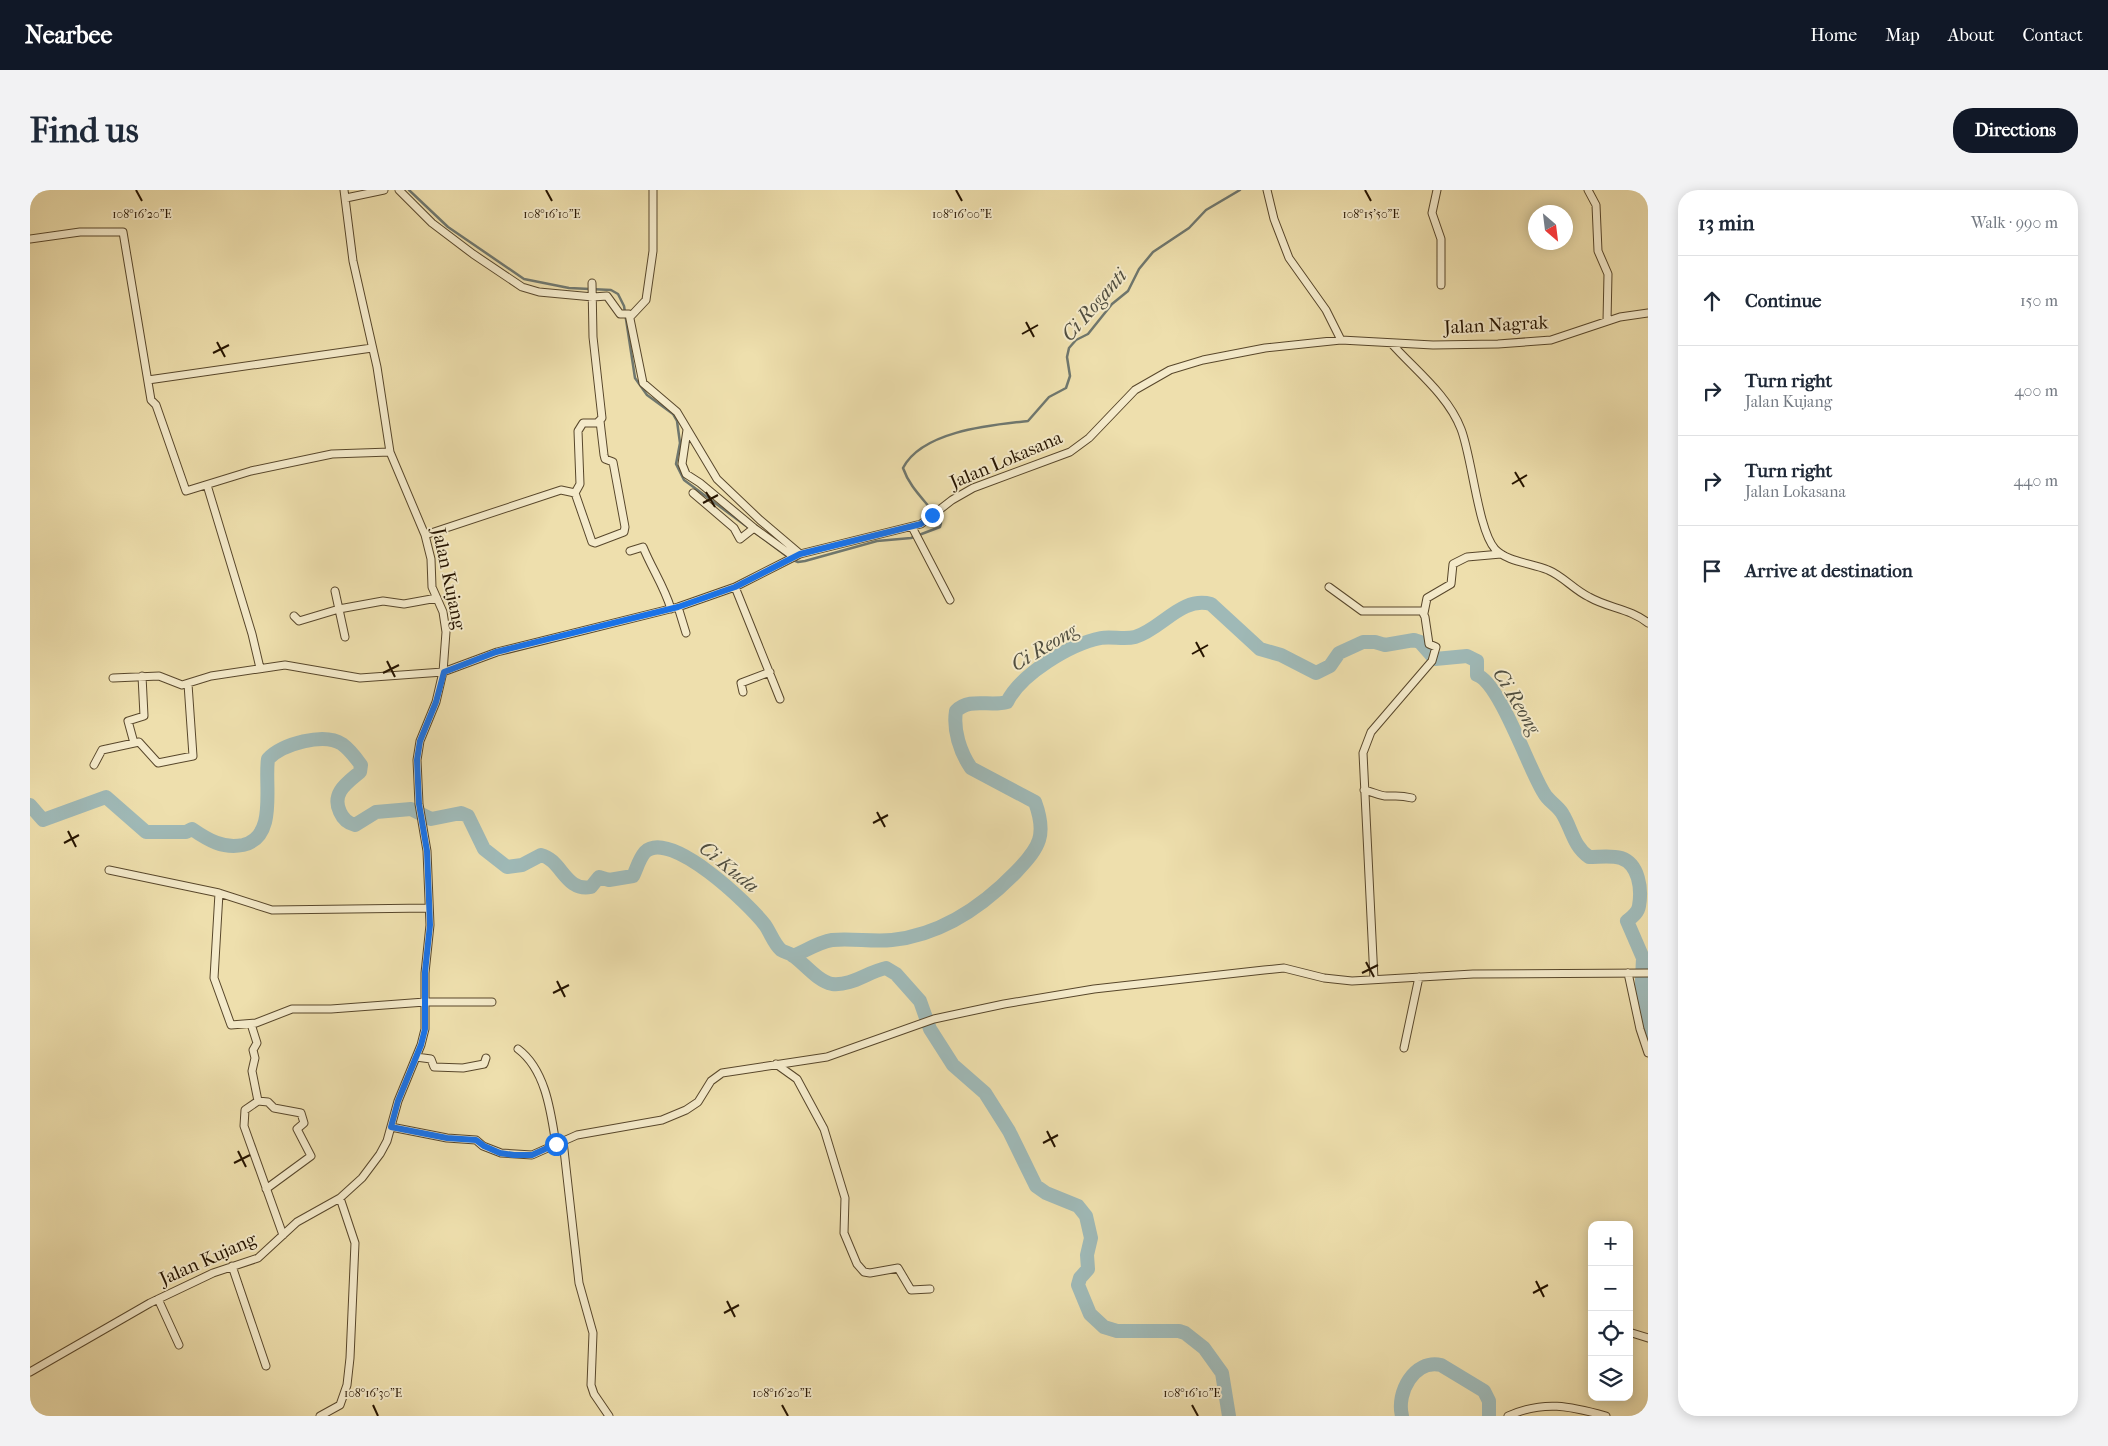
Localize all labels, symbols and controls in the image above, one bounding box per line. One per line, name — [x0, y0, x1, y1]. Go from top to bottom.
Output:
text: Nearbee — [25, 21, 112, 49]
text: Home — [1810, 25, 1857, 46]
text: Map — [1885, 25, 1920, 46]
text: About — [1948, 25, 1994, 46]
text: Contact — [2022, 25, 2083, 46]
button: Directions — [1953, 108, 2078, 153]
text: Find us — [30, 110, 139, 151]
north arrow — [1528, 205, 1573, 250]
text: 108°16'20"E — [112, 207, 172, 221]
text: 108°16'10"E — [523, 207, 581, 221]
text: 108°16'00"E — [932, 207, 992, 221]
text: 108°15'50"E — [1343, 207, 1400, 221]
text: 13 min — [1698, 211, 1754, 235]
text: Walk · 990 m — [1971, 213, 2058, 232]
water label: Ci Roganti — [1057, 263, 1132, 346]
icon: ahead — [1698, 287, 1726, 315]
text: Continue — [1745, 290, 1821, 312]
text: 150 m — [2020, 291, 2058, 310]
street label: Jalan Nagrak — [1441, 311, 1549, 339]
text: Turn right — [1745, 370, 1832, 392]
icon: right — [1698, 377, 1726, 405]
text: 400 m — [2014, 381, 2058, 400]
text: Jalan Kujang — [1745, 392, 1832, 411]
street label: Jalan Lokasana — [945, 426, 1066, 494]
text: Turn right — [1745, 460, 1832, 482]
icon: right — [1698, 467, 1726, 495]
text: 440 m — [2013, 471, 2058, 490]
text: Jalan Lokasana — [1745, 482, 1846, 501]
route end — [921, 504, 944, 527]
street label: Jalan Kujang — [427, 524, 471, 633]
icon: arrive — [1698, 557, 1726, 585]
text: Arrive at destination — [1745, 560, 1913, 582]
water label: Ci Reong — [1007, 618, 1082, 676]
water label: Ci Reong — [1488, 664, 1546, 739]
water label: Ci Kuda — [695, 836, 763, 898]
route start — [545, 1133, 568, 1156]
map controls — [1588, 1221, 1633, 1401]
button: + — [1588, 1221, 1633, 1266]
street label: Jalan Kujang — [154, 1228, 261, 1291]
button: − — [1588, 1266, 1633, 1311]
button: locate — [1588, 1311, 1633, 1356]
button: layers — [1588, 1356, 1633, 1401]
text: 108°16'30"E — [344, 1386, 402, 1400]
text: 108°16'20"E — [752, 1386, 812, 1400]
text: 108°16'10"E — [1163, 1386, 1221, 1400]

